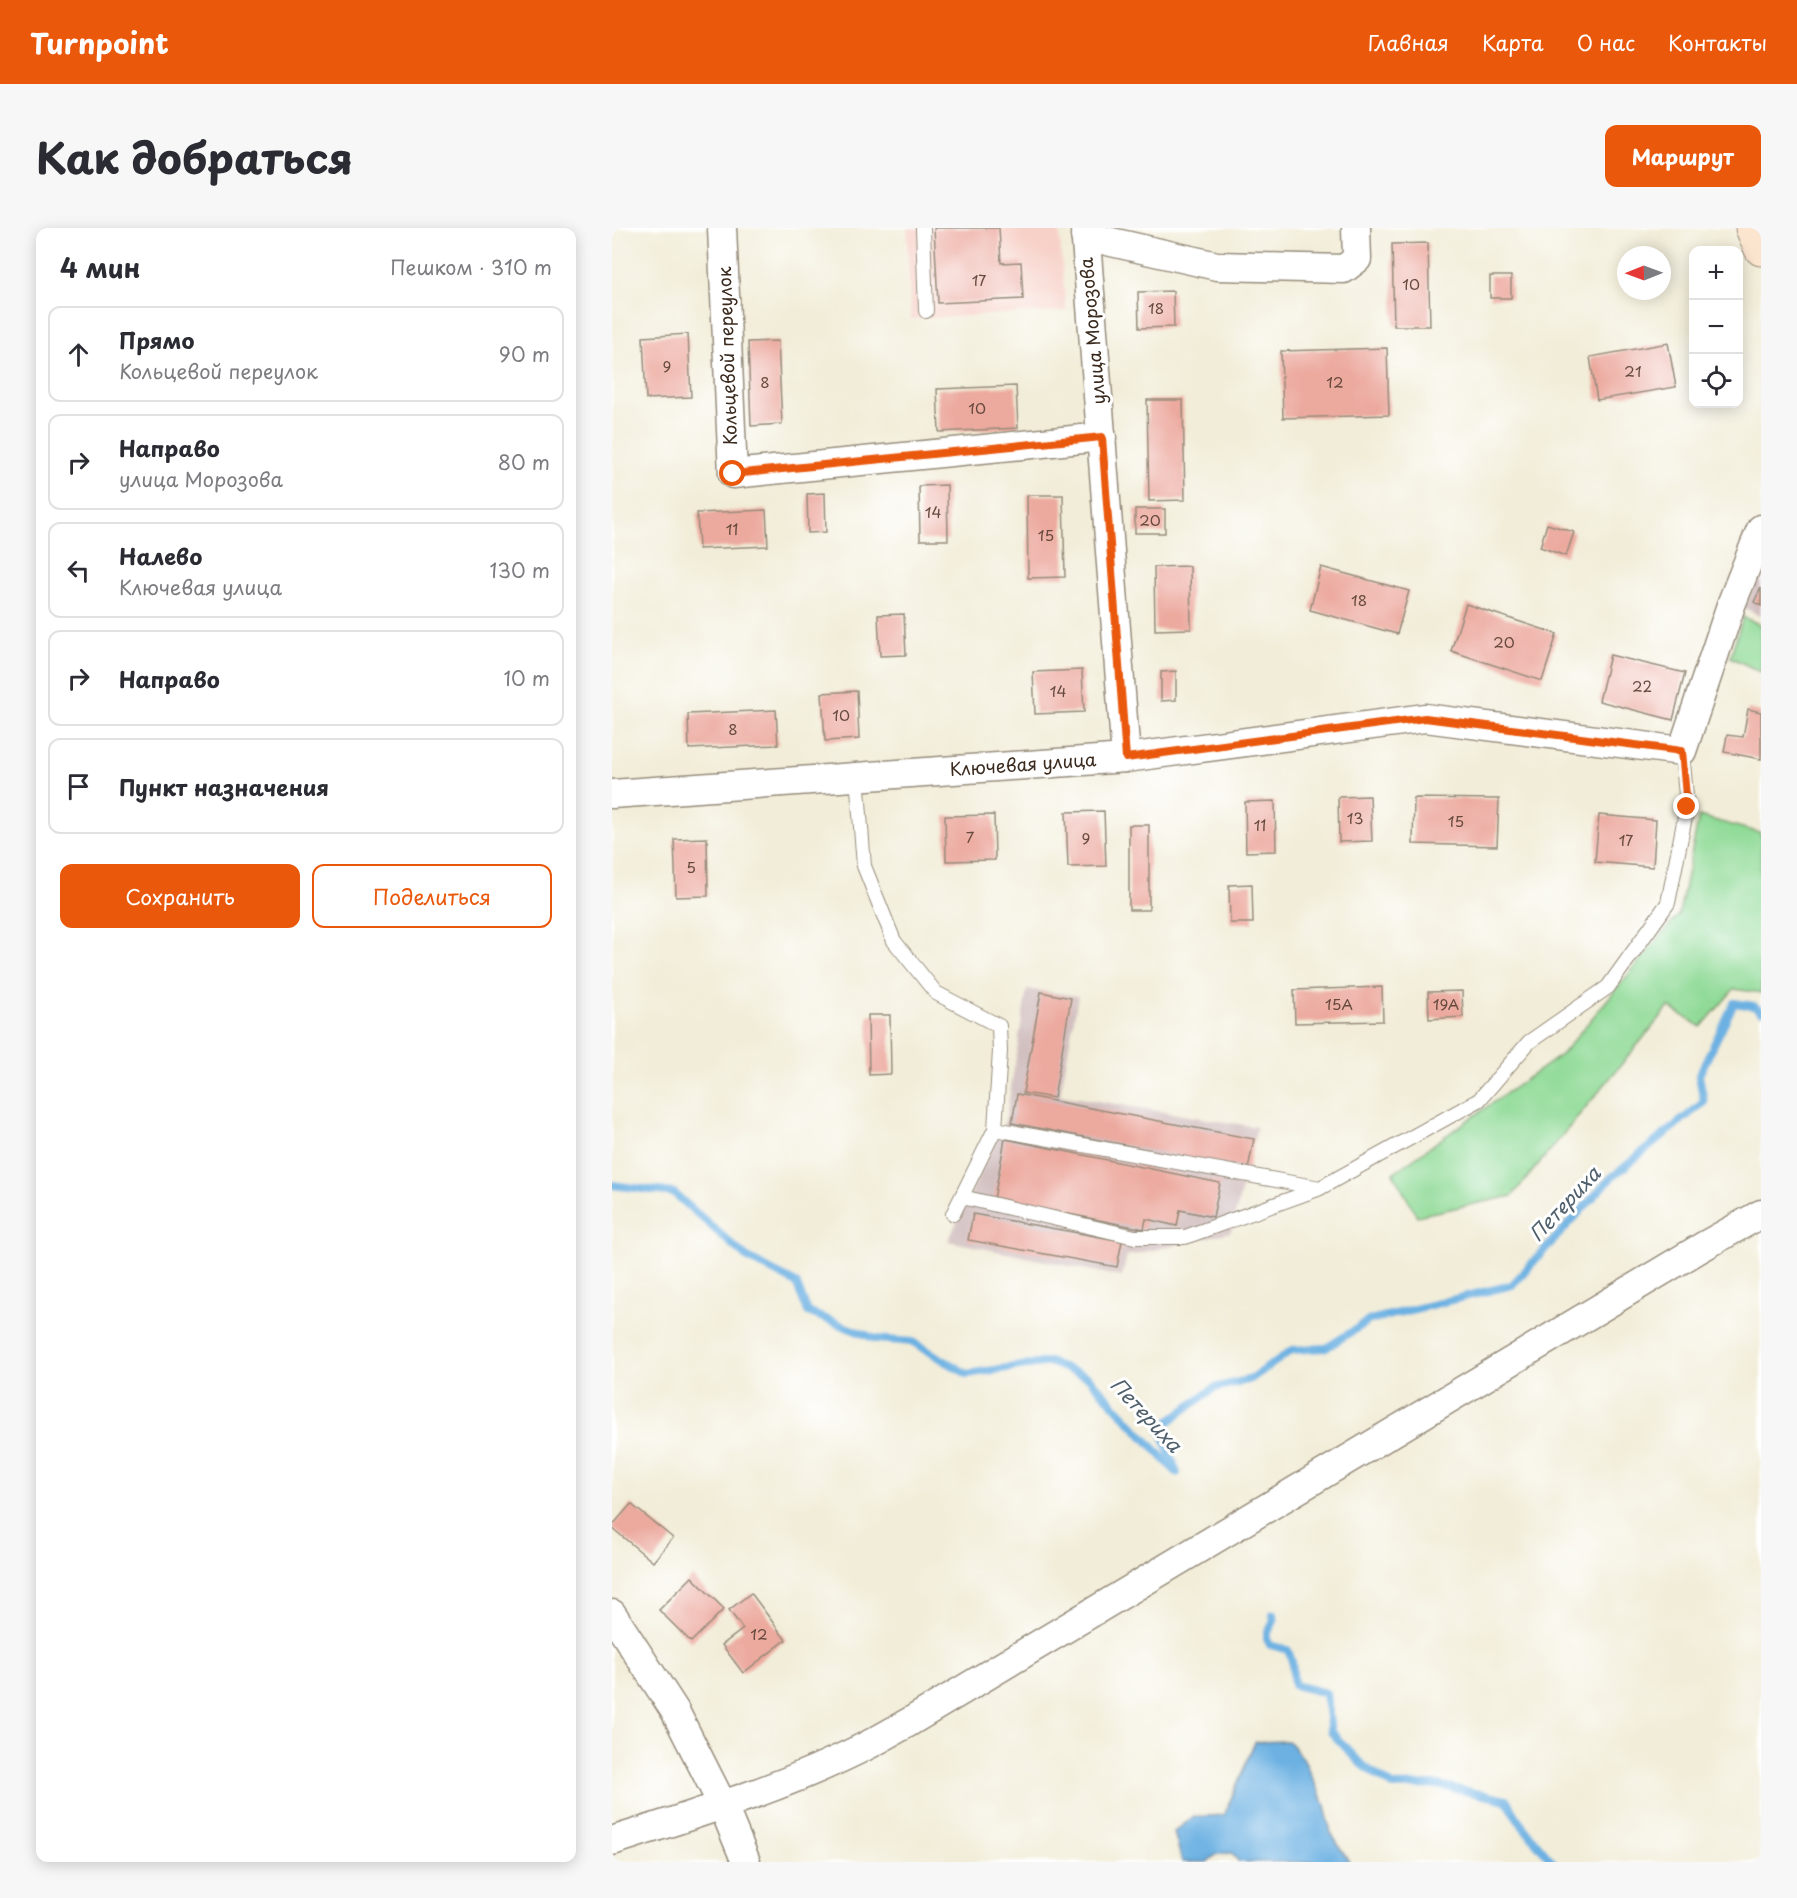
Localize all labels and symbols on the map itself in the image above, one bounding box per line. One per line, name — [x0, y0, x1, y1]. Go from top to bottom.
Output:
north arrow — [1617, 246, 1671, 300]
street label: улица Морозова — [1072, 256, 1111, 406]
street label: Кольцевой переулок — [710, 266, 743, 446]
house number: 17 — [972, 268, 986, 291]
house number: 10 — [1402, 272, 1420, 295]
house number: 18 — [1148, 296, 1164, 319]
house number: 9 — [663, 354, 671, 377]
house number: 21 — [1624, 359, 1642, 382]
house number: 8 — [760, 370, 770, 393]
house number: 12 — [1326, 370, 1344, 393]
house number: 10 — [968, 396, 986, 419]
route start — [719, 460, 745, 486]
house number: 14 — [925, 500, 941, 523]
house number: 20 — [1139, 508, 1161, 531]
house number: 11 — [726, 517, 738, 540]
house number: 15 — [1038, 523, 1054, 546]
house number: 18 — [1351, 588, 1367, 611]
house number: 20 — [1493, 630, 1515, 653]
house number: 22 — [1632, 674, 1652, 697]
house number: 14 — [1050, 679, 1066, 702]
house number: 10 — [832, 703, 850, 726]
house number: 8 — [728, 717, 738, 740]
street label: Ключевая улица — [949, 745, 1098, 782]
route end — [1673, 793, 1699, 819]
house number: 13 — [1347, 806, 1363, 829]
house number: 15 — [1448, 809, 1464, 832]
house number: 11 — [1254, 813, 1266, 836]
house number: 7 — [966, 825, 975, 848]
house number: 9 — [1082, 826, 1090, 849]
house number: 17 — [1619, 828, 1633, 851]
house number: 5 — [686, 855, 696, 878]
house number: 15А — [1325, 992, 1353, 1015]
house number: 19А — [1433, 992, 1459, 1015]
water label: Петериха — [1522, 1158, 1608, 1248]
water label: Петериха — [1104, 1370, 1190, 1460]
house number: 12 — [750, 1622, 768, 1645]

